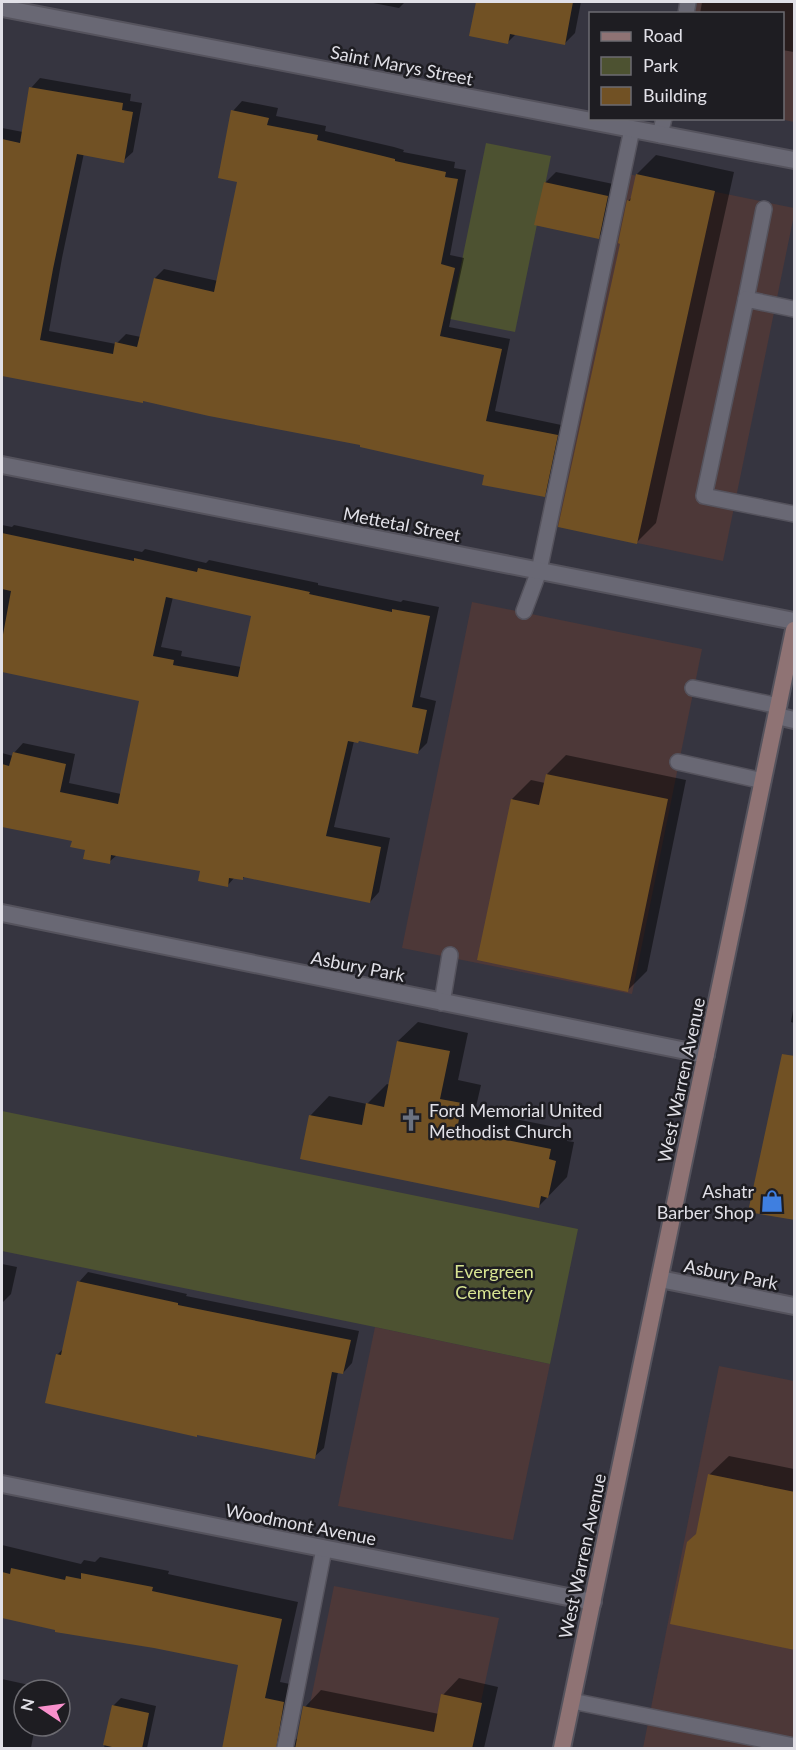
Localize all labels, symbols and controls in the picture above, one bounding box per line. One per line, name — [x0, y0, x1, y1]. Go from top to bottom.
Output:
legend — [589, 12, 784, 120]
text: Road — [643, 24, 683, 46]
street label: Saint Marys Street — [329, 40, 476, 90]
text: Park — [643, 54, 679, 76]
text: Building — [643, 84, 707, 106]
street label: Mettetal Street — [341, 502, 463, 546]
street label: Asbury Park — [309, 946, 408, 986]
street label: West Warren Avenue — [653, 995, 709, 1165]
place label: Ford Memorial United Methodist Church — [429, 1099, 602, 1142]
church icon: Ford Memorial United Methodist Church — [398, 1107, 424, 1133]
place label: Ashatr Barber Shop — [657, 1180, 754, 1223]
shop icon: Ashatr Barber Shop — [759, 1188, 785, 1214]
street label: Asbury Park — [682, 1254, 781, 1294]
park label: Evergreen Cemetery — [454, 1260, 534, 1303]
street label: West Warren Avenue — [554, 1471, 610, 1641]
street label: Woodmont Avenue — [224, 1499, 378, 1549]
north arrow — [12, 1678, 72, 1738]
text: N — [16, 1696, 38, 1713]

